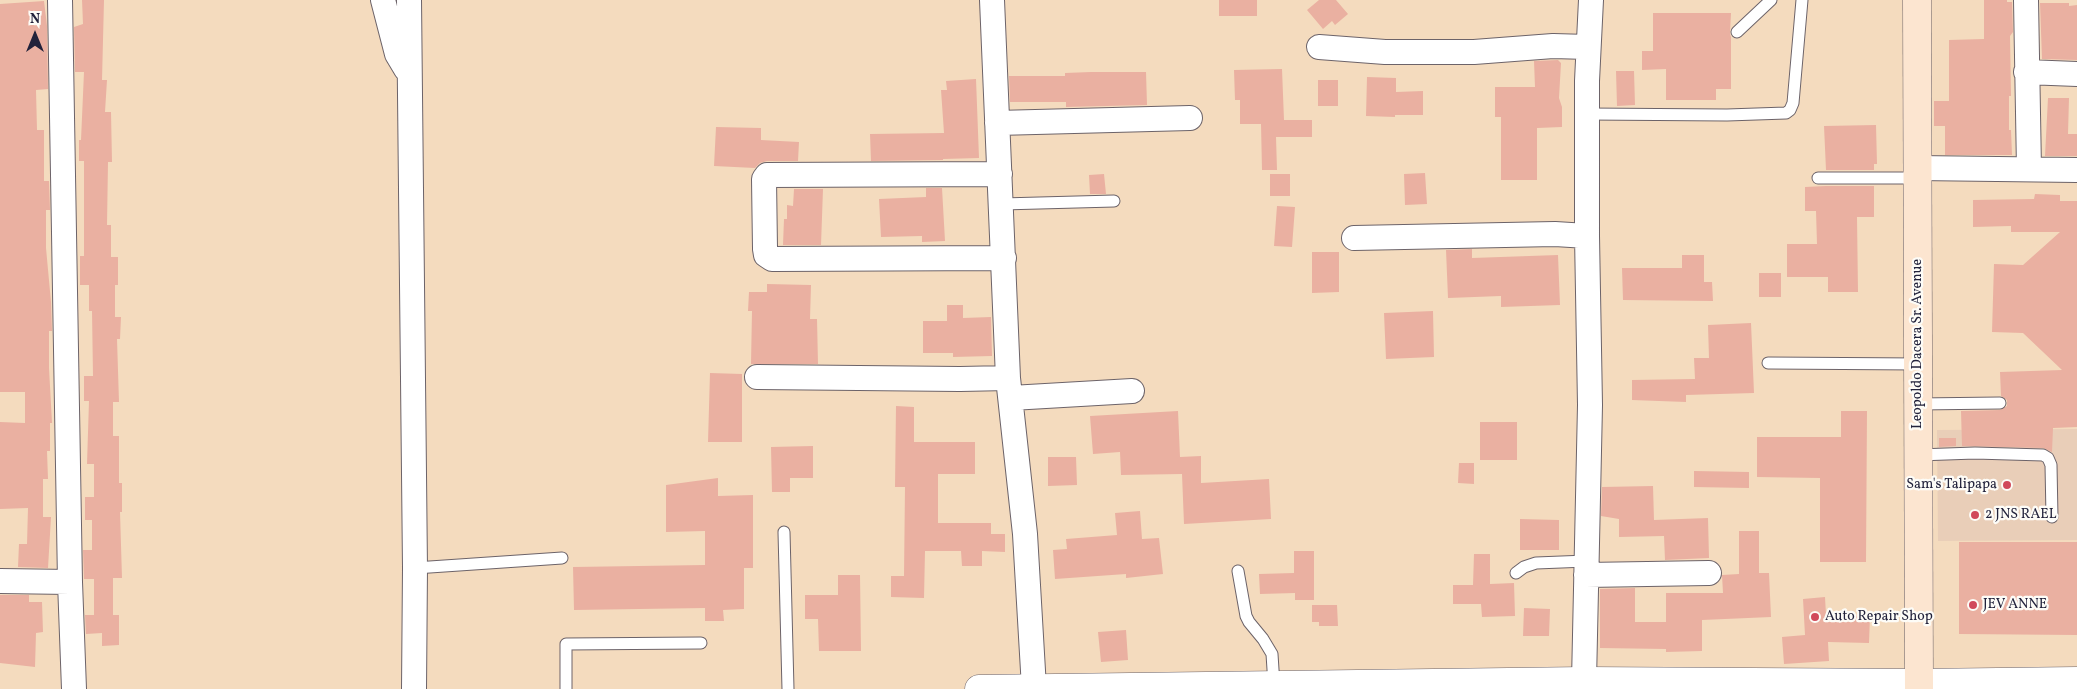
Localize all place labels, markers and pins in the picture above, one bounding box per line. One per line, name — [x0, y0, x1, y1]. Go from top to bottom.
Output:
place label: Sam's Talipapa — [1906, 477, 1997, 493]
marker: Sam's Talipapa — [2001, 479, 2013, 491]
place label: 2 JNS RAEL — [1985, 507, 2057, 523]
marker: 2 JNS RAEL — [1969, 509, 1981, 521]
place label: JEV ANNE — [1983, 597, 2047, 613]
marker: JEV ANNE — [1967, 599, 1979, 611]
place label: Auto Repair Shop — [1825, 609, 1933, 625]
marker: Auto Repair Shop — [1809, 611, 1821, 623]

